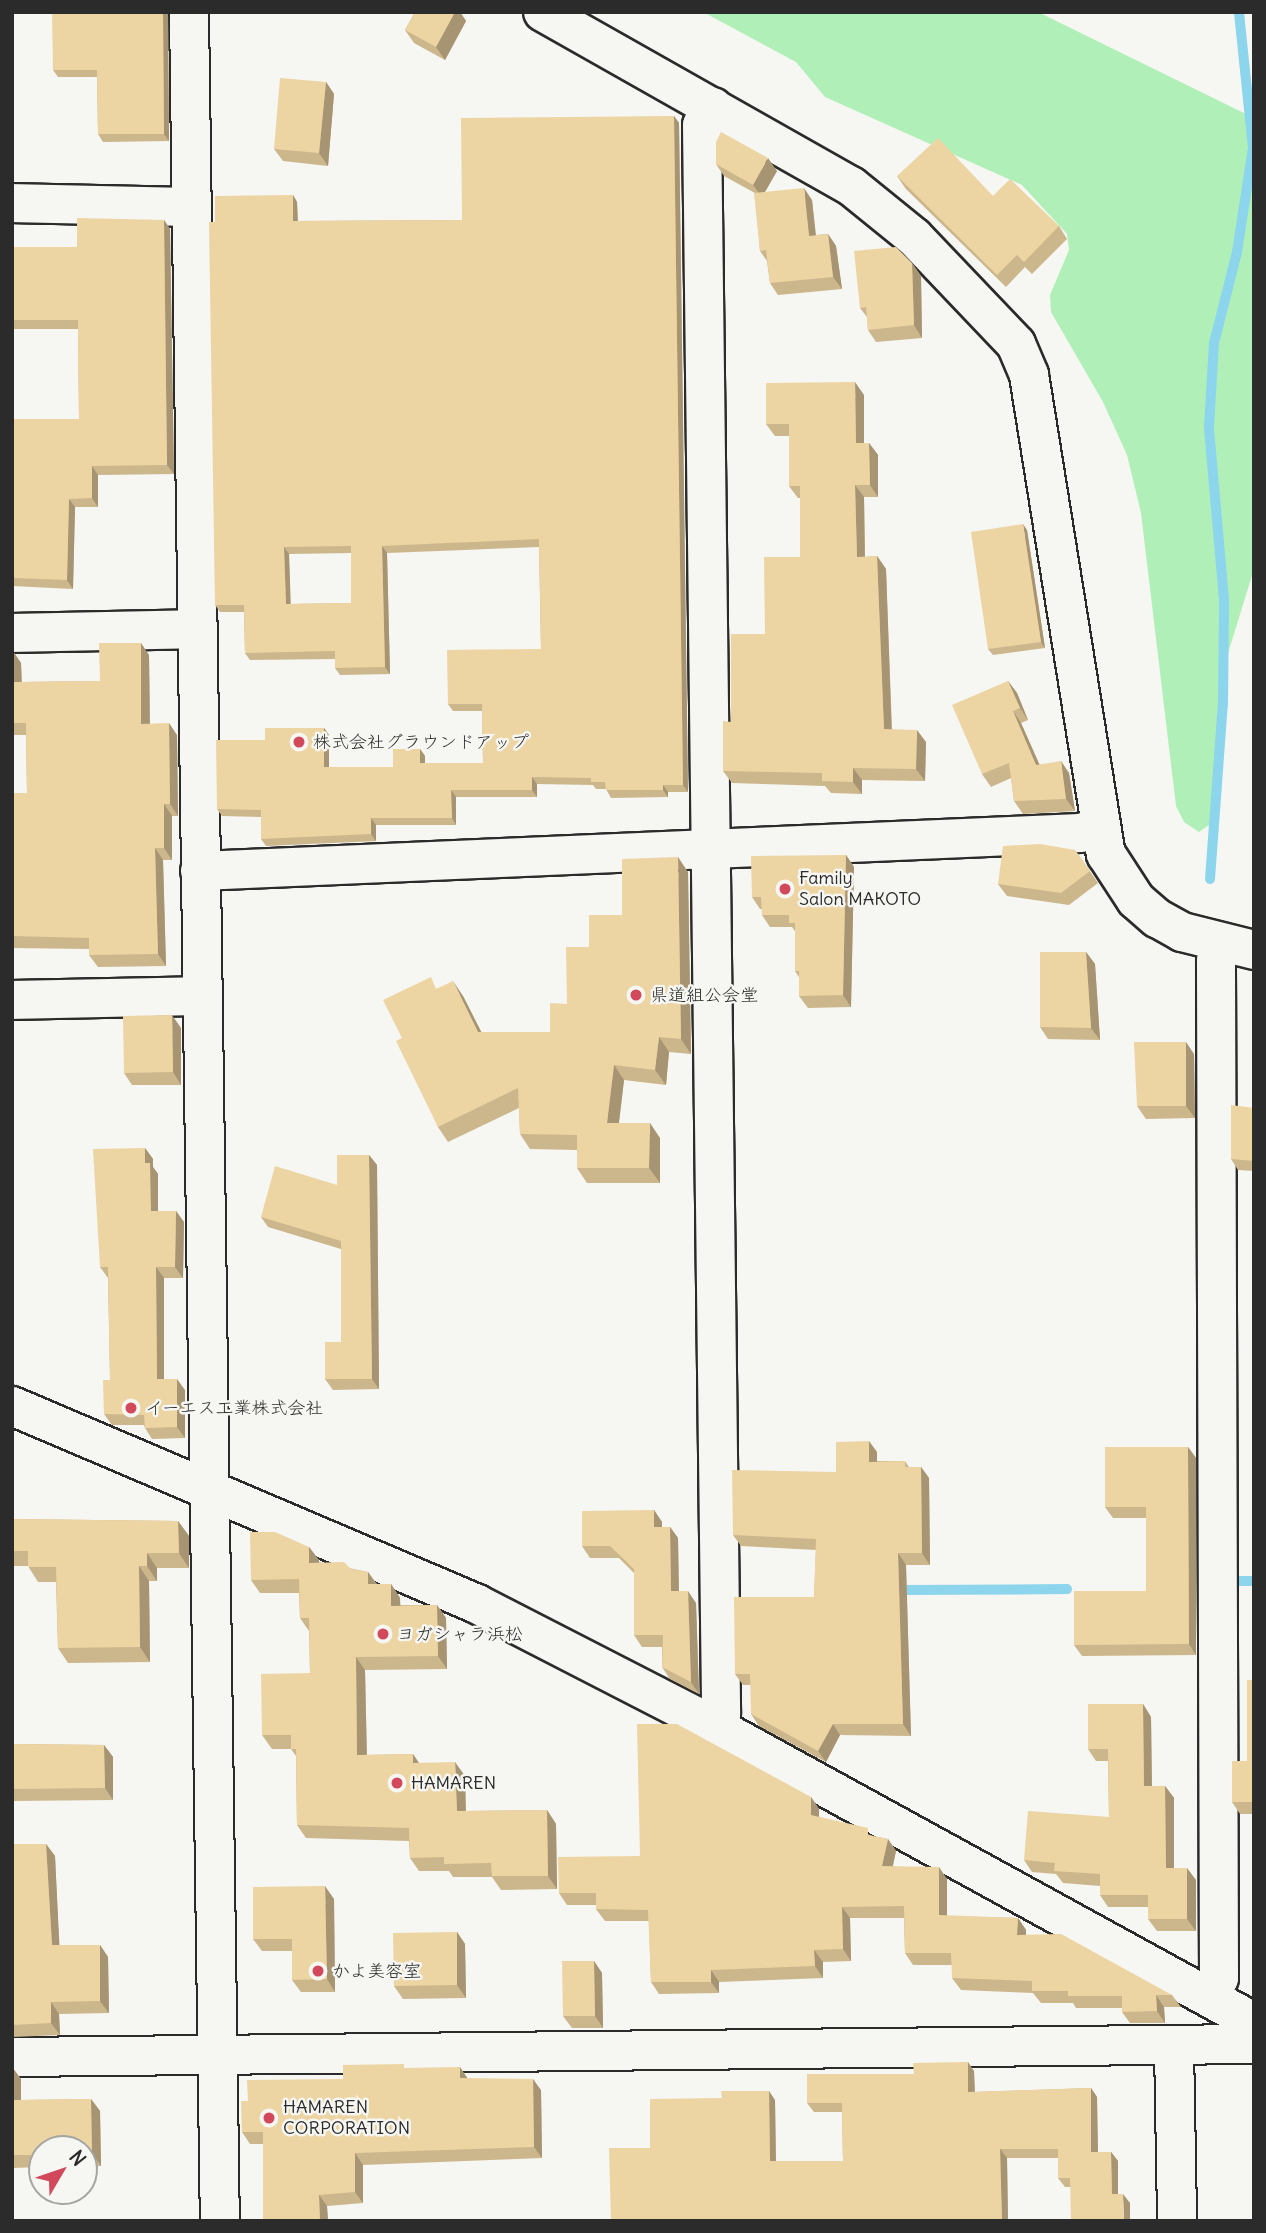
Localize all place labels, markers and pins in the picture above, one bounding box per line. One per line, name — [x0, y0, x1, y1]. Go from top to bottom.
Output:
place label: 株式会社グラウンドアップ — [313, 731, 529, 753]
marker: 株式会社グラウンドアップ — [291, 734, 307, 750]
place label: Family Salon MAKOTO — [799, 868, 921, 910]
marker: Family Salon MAKOTO — [777, 881, 793, 897]
place label: 県道組公会堂 — [650, 984, 758, 1006]
marker: 県道組公会堂 — [628, 987, 644, 1003]
place label: イーエス工業株式会社 — [145, 1397, 324, 1419]
marker: イーエス工業株式会社 — [123, 1400, 139, 1416]
place label: ヨガシャラ浜松 — [397, 1623, 523, 1645]
marker: ヨガシャラ浜松 — [375, 1626, 391, 1642]
place label: HAMAREN — [411, 1772, 496, 1794]
marker: HAMAREN — [389, 1775, 405, 1791]
place label: かよ美容室 — [332, 1960, 422, 1982]
marker: かよ美容室 — [310, 1963, 326, 1979]
place label: HAMAREN CORPORATION — [283, 2097, 410, 2140]
marker: HAMAREN CORPORATION — [261, 2110, 277, 2126]

